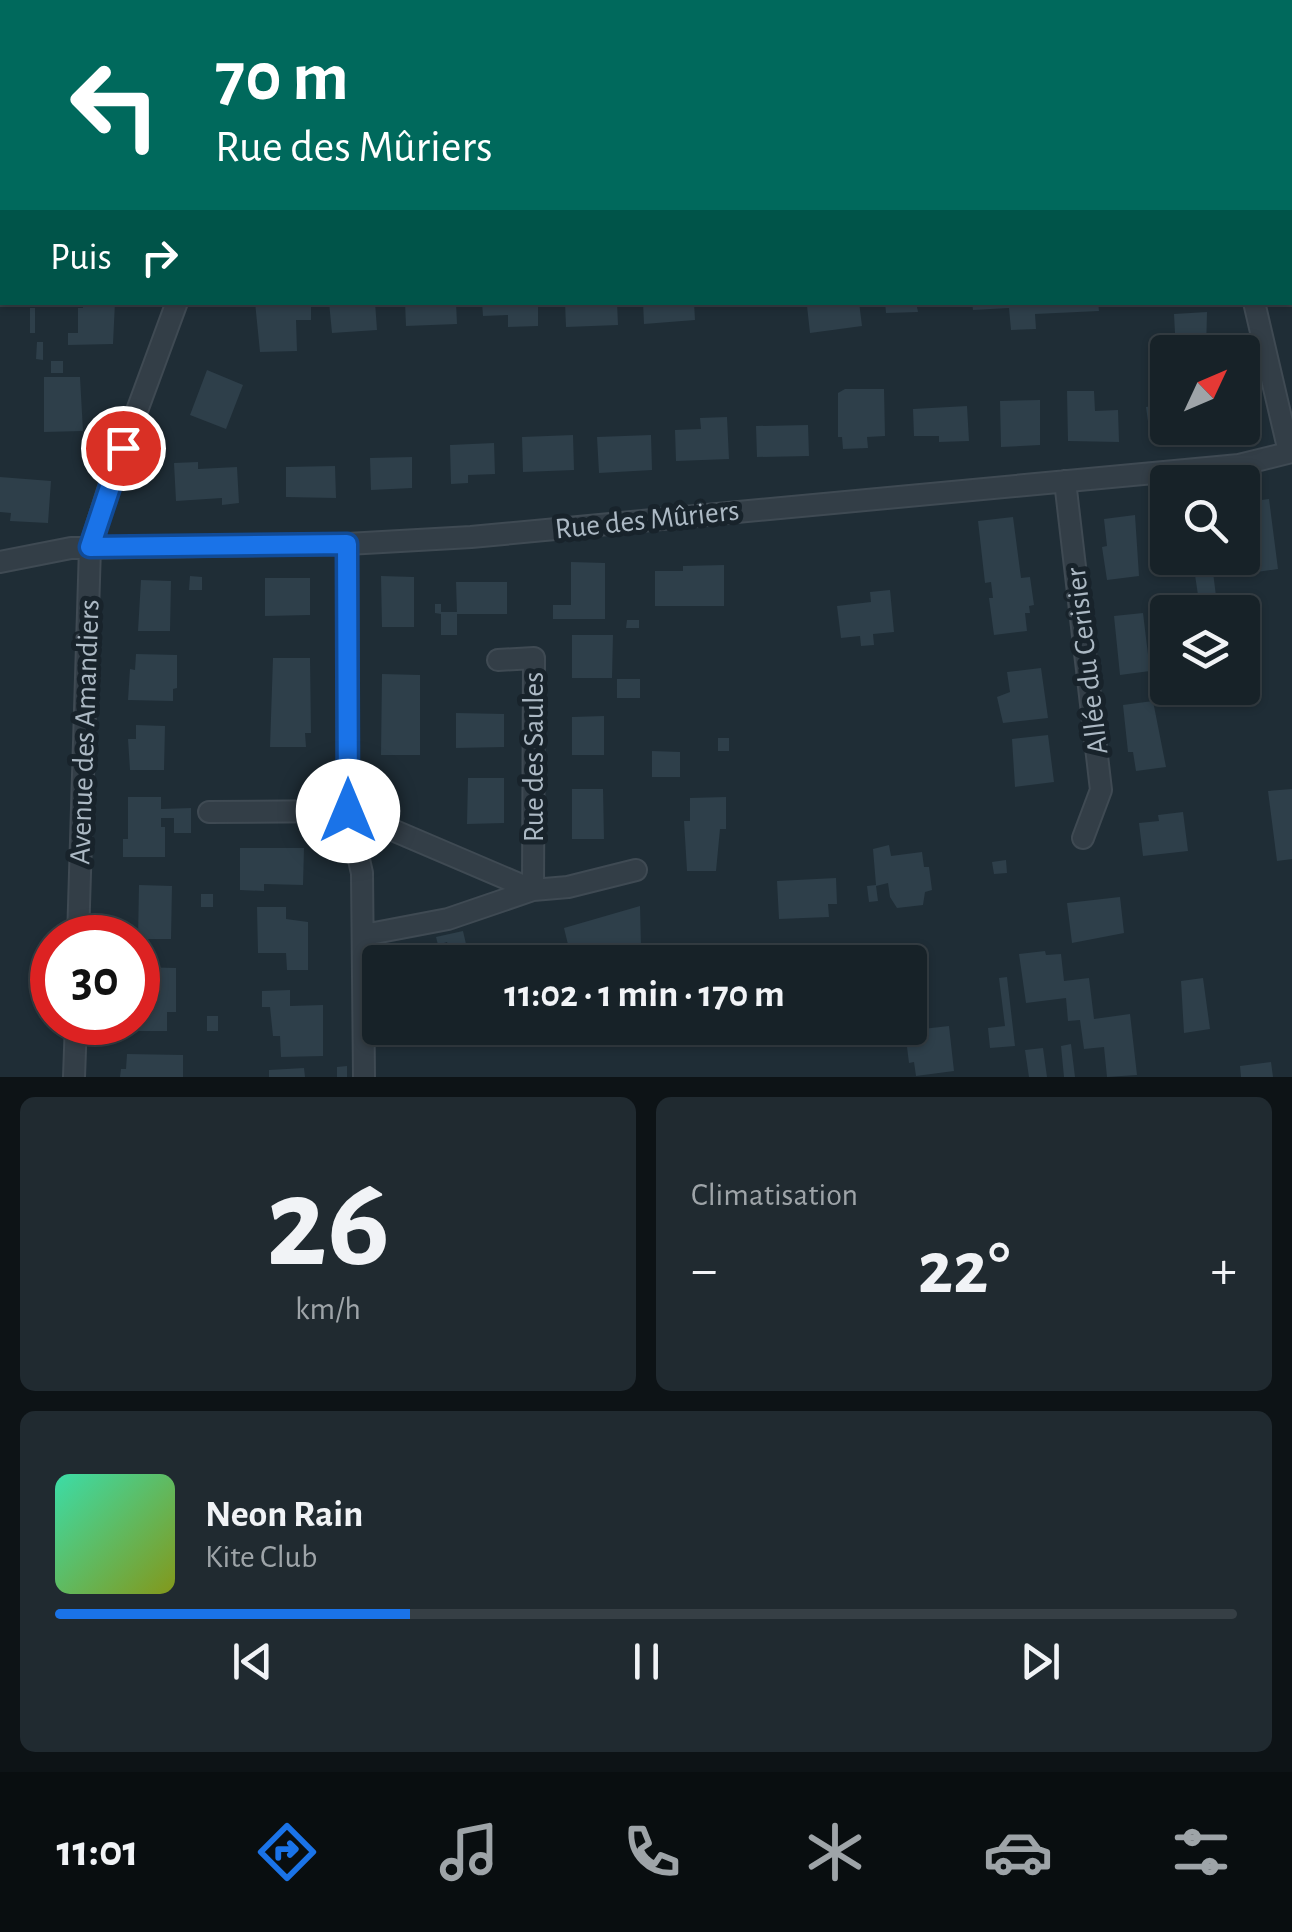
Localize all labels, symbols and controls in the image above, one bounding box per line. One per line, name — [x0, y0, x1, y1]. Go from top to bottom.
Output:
icon: left — [50, 40, 180, 170]
text: 70 m — [215, 43, 349, 113]
text: Rue des Mûriers — [215, 125, 493, 170]
icon: right — [132, 230, 187, 285]
text: Puis — [50, 239, 112, 277]
north arrow — [1150, 335, 1260, 445]
map controls — [1150, 335, 1260, 705]
pin — [81, 406, 166, 491]
icon: arrive — [96, 421, 151, 476]
button: search — [1150, 465, 1260, 575]
street label: Rue des Mûriers — [553, 495, 741, 545]
street label: Allée du Cerisier — [1061, 565, 1113, 756]
button: layers — [1150, 595, 1260, 705]
street label: Avenue des Amandiers — [65, 599, 105, 865]
street label: Rue des Saules — [519, 672, 549, 842]
position arrow — [296, 759, 400, 863]
speed limit sign: 30 — [30, 915, 160, 1045]
text: 11:02 · 1 min · 170 m — [504, 976, 785, 1014]
text: 26 — [266, 1160, 390, 1290]
text: Climatisation — [691, 1179, 858, 1211]
text: 22° — [918, 1232, 1010, 1307]
text: − — [691, 1243, 717, 1298]
text: + — [1211, 1243, 1237, 1298]
text: km/h — [295, 1293, 361, 1325]
text: Neon Rain — [205, 1496, 363, 1534]
text: Kite Club — [205, 1541, 317, 1573]
icon: previous — [225, 1634, 280, 1689]
icon: pause — [619, 1634, 674, 1689]
icon: next — [1013, 1634, 1068, 1689]
icon: directions — [252, 1817, 322, 1887]
icon: music — [434, 1817, 504, 1887]
icon: phone — [617, 1817, 687, 1887]
icon: climate — [800, 1817, 870, 1887]
icon: car — [983, 1817, 1053, 1887]
icon: filters — [1166, 1817, 1236, 1887]
text: 11:01 — [56, 1829, 139, 1874]

